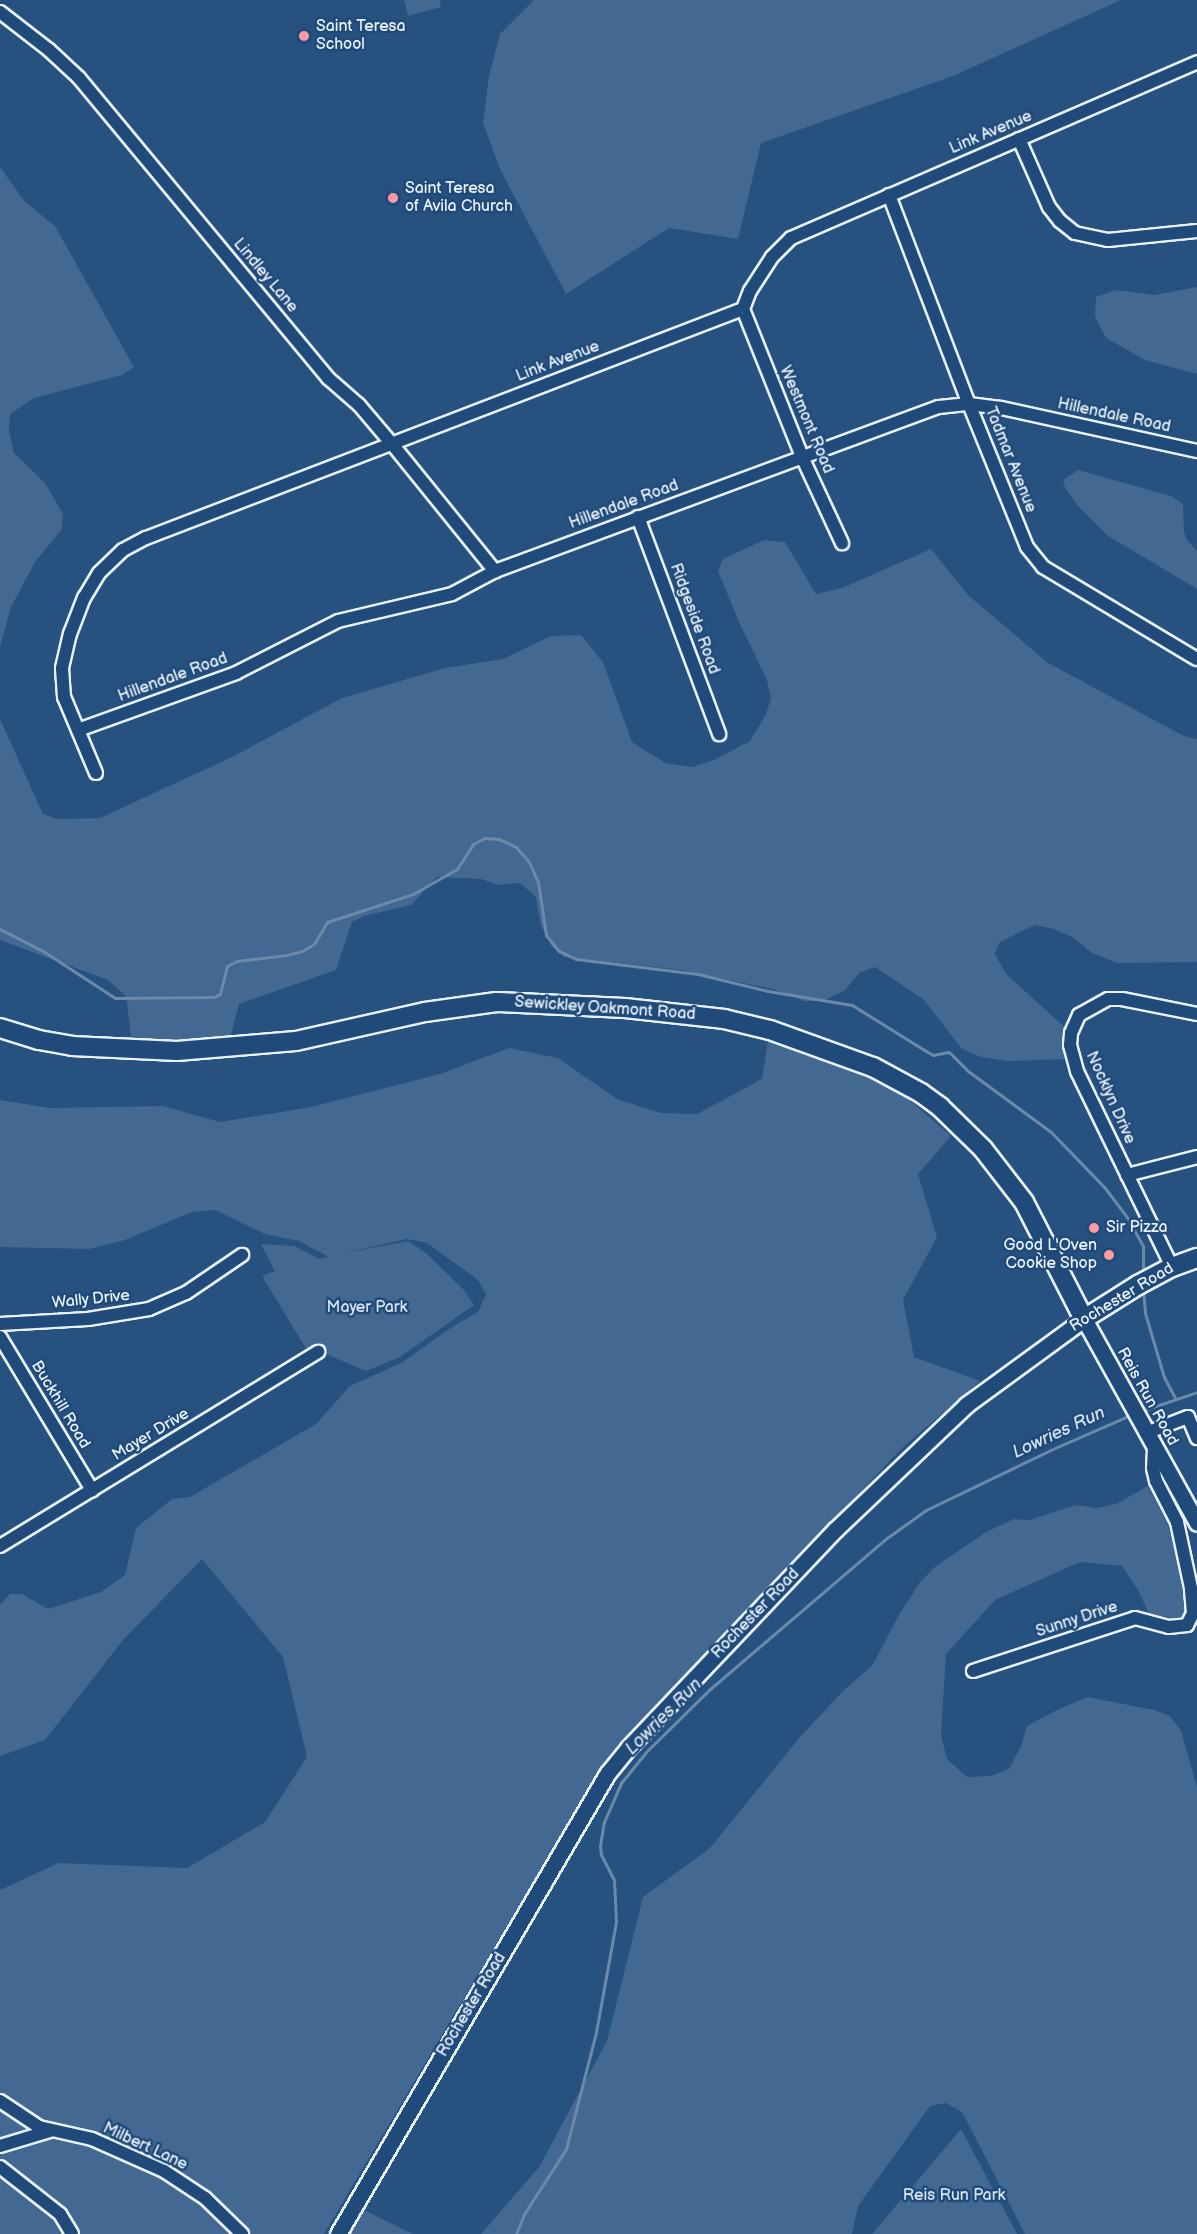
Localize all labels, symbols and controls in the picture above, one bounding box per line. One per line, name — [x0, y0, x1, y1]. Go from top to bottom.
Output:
place label: Saint Teresa School — [316, 17, 406, 55]
marker: Saint Teresa School — [297, 29, 311, 43]
street label: Link Avenue — [947, 107, 1035, 159]
place label: Saint Teresa of Avila Church — [405, 179, 513, 217]
marker: Saint Teresa of Avila Church — [386, 191, 400, 205]
street label: Lindley Lane — [228, 235, 302, 317]
street label: Link Avenue — [514, 337, 602, 387]
street label: Westmont Road — [775, 363, 837, 477]
street label: Hillendale Road — [1056, 395, 1172, 437]
street label: Tadmar Avenue — [980, 404, 1040, 516]
street label: Hillendale Road — [567, 476, 681, 534]
street label: Ridgeside Road — [665, 561, 723, 677]
street label: Hillendale Road — [116, 649, 230, 707]
street label: Sewickley Oakmont Road — [513, 993, 697, 1025]
street label: Nocklyn Drive — [1081, 1049, 1139, 1147]
place label: Sir Pizza — [1106, 1218, 1167, 1238]
marker: Sir Pizza — [1087, 1221, 1101, 1235]
place label: Good L'Oven Cookie Shop — [1004, 1236, 1097, 1274]
marker: Good L'Oven Cookie Shop — [1102, 1248, 1116, 1262]
street label: Rochester Road — [1067, 1259, 1177, 1337]
street label: Wally Drive — [51, 1286, 131, 1314]
park label: Mayer Park — [327, 1298, 407, 1318]
street label: Reis Run Road — [1112, 1345, 1182, 1449]
street label: Buckhill Road — [26, 1358, 94, 1452]
water label: Lowries Run — [1009, 1402, 1109, 1464]
street label: Mayer Drive — [109, 1405, 193, 1465]
street label: Rochester Road — [708, 1565, 804, 1663]
street label: Sunny Drive — [1033, 1598, 1121, 1642]
water label: Lowries Run — [621, 1674, 707, 1760]
street label: Rochester Road — [433, 1950, 511, 2060]
street label: Milbert Lane — [100, 2119, 190, 2175]
park label: Reis Run Park — [903, 2186, 1005, 2206]

